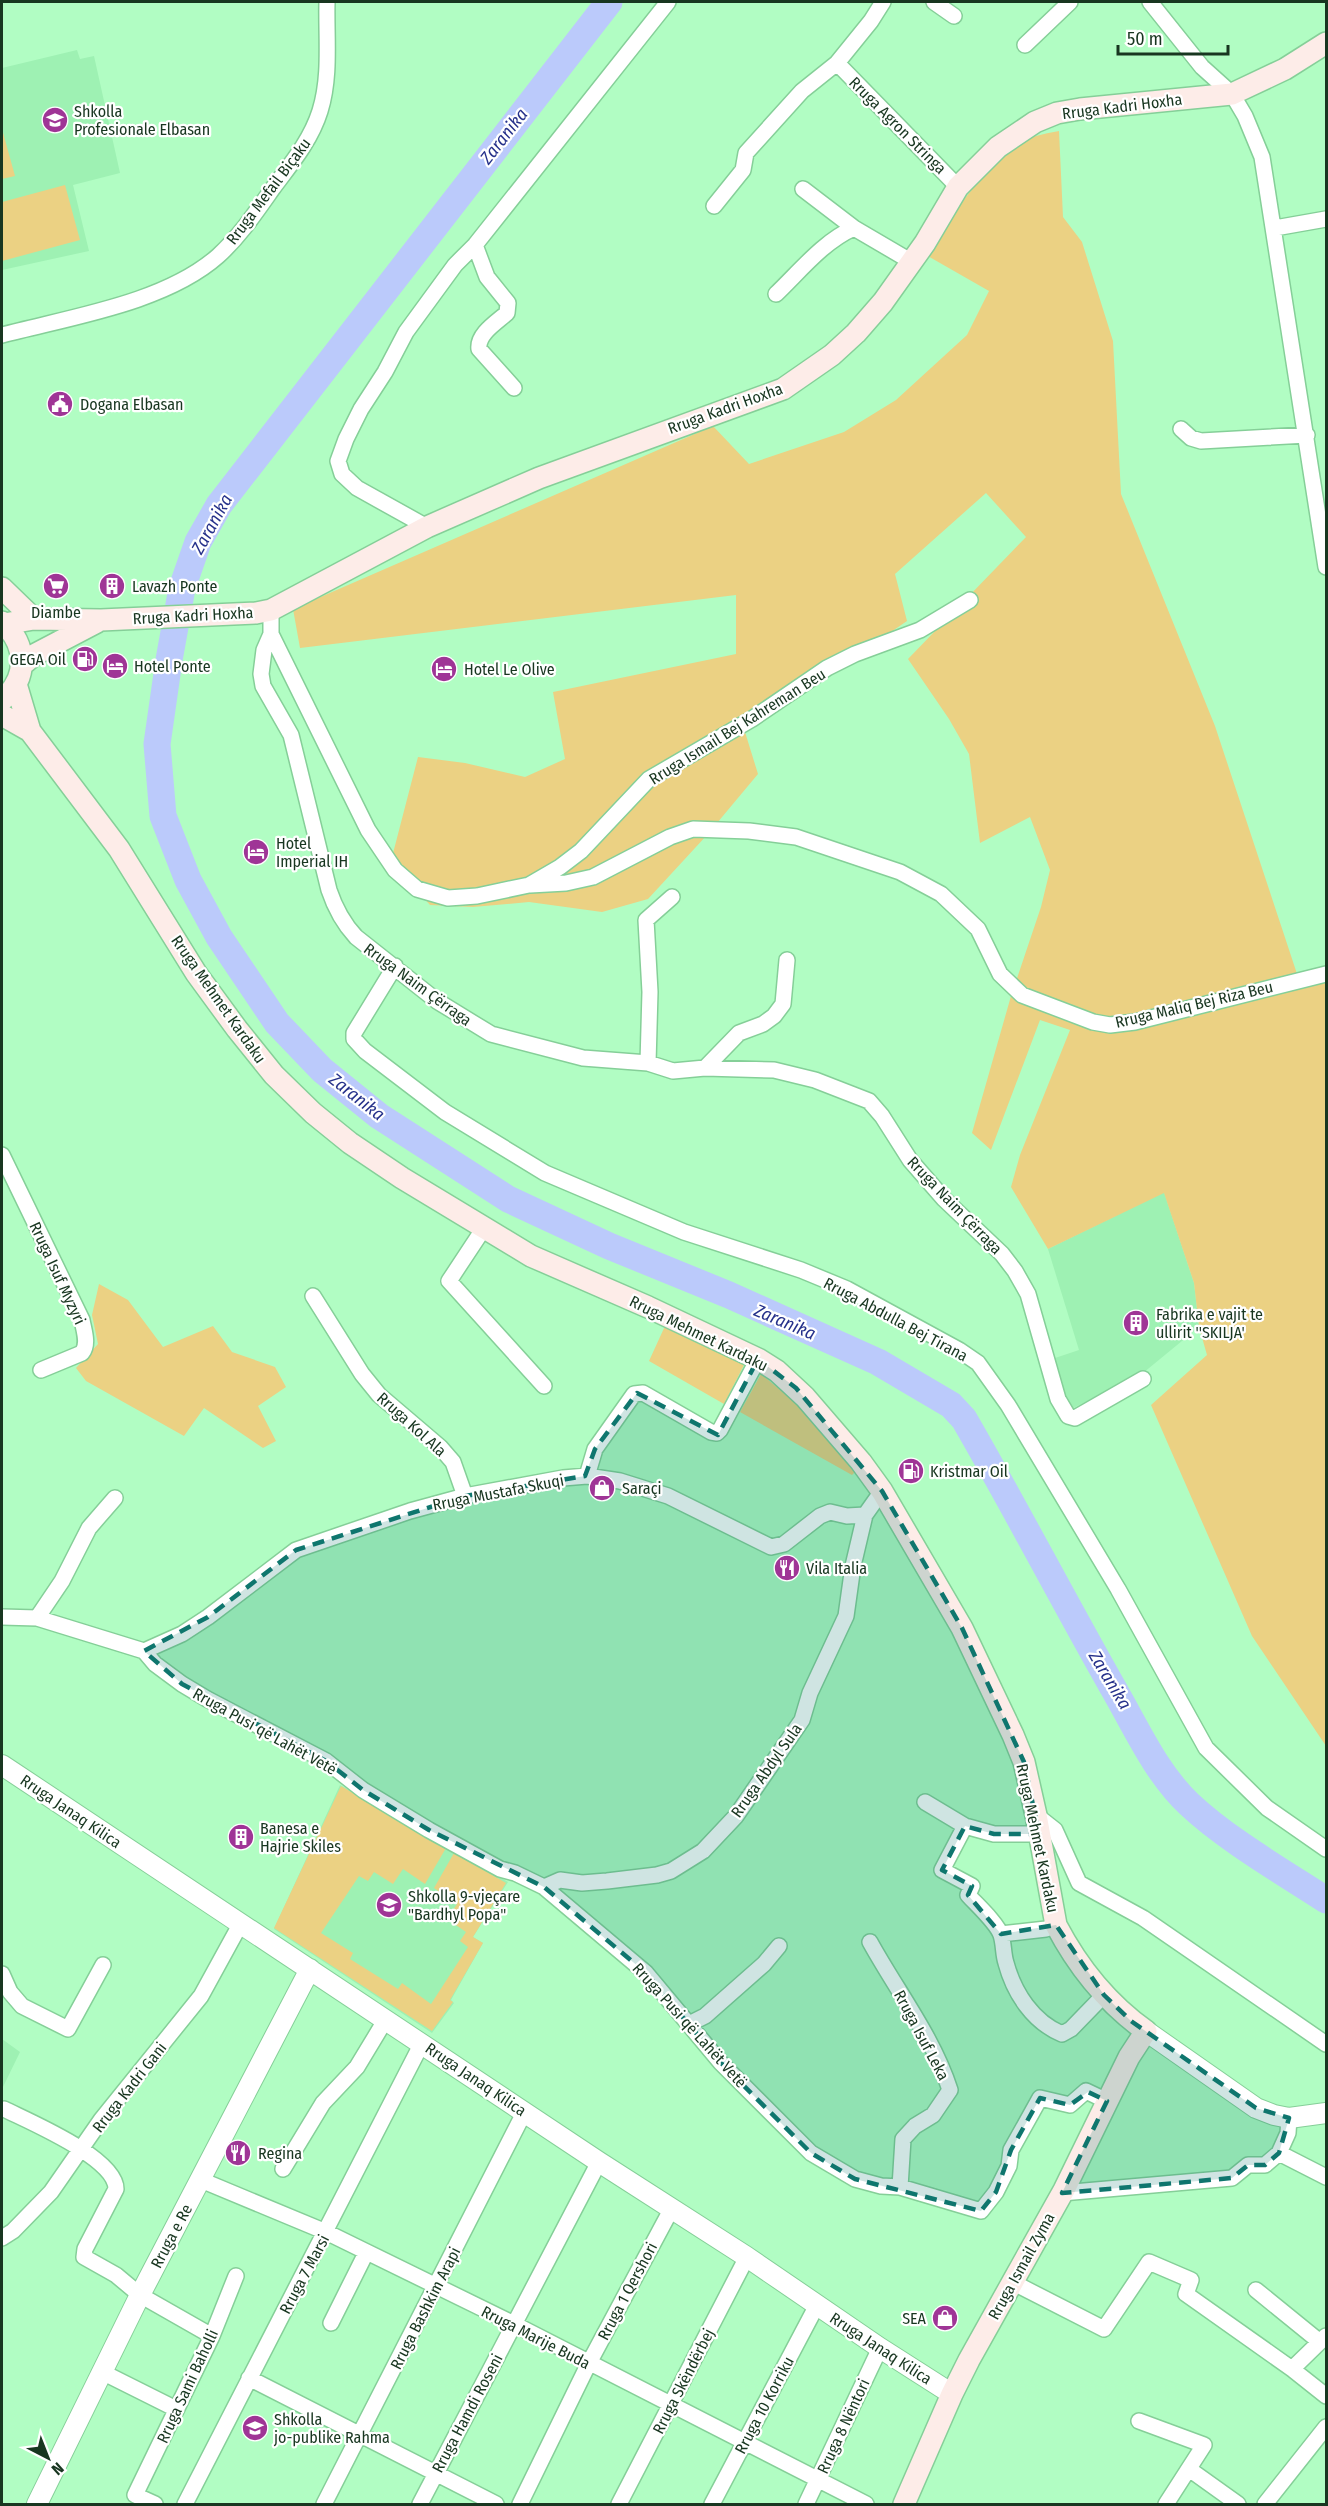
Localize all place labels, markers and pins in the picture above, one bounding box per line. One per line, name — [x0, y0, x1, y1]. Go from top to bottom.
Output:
place label: Shkolla Profesionale Elbasan — [74, 102, 210, 139]
school or university icon: Shkolla Profesionale Elbasan — [40, 105, 70, 135]
public building icon: Dogana Elbasan — [45, 389, 75, 419]
place label: Dogana Elbasan — [80, 395, 184, 414]
supermarket icon: Diambe — [41, 571, 71, 601]
building icon: Lavazh Ponte — [97, 571, 127, 601]
place label: Lavazh Ponte — [132, 577, 218, 596]
place label: Diambe — [31, 603, 81, 622]
fuel station icon: GEGA Oil — [70, 644, 100, 674]
place label: GEGA Oil — [10, 650, 66, 669]
hotel icon: Hotel Ponte — [100, 651, 130, 681]
hotel icon: Hotel Le Olive — [429, 654, 459, 684]
place label: Hotel Ponte — [134, 657, 211, 676]
place label: Hotel Le Olive — [464, 660, 555, 679]
place label: Hotel Imperial IH — [276, 834, 348, 871]
hotel icon: Hotel Imperial IH — [241, 837, 271, 867]
place label: Fabrika e vajit te ullirit ''SKILJA' — [1156, 1305, 1263, 1342]
building icon: Fabrika e vajit te ullirit ''SKILJA' — [1121, 1308, 1151, 1338]
fuel station icon: Kristmar Oil — [896, 1456, 926, 1486]
place label: Kristmar Oil — [930, 1462, 1008, 1481]
shop icon: Saraçi — [587, 1473, 617, 1503]
place label: Saraçi — [622, 1479, 662, 1498]
restaurant icon: Vila Italia — [772, 1553, 802, 1583]
place label: Vila Italia — [806, 1559, 867, 1578]
place label: Banesa e Hajrie Skiles — [260, 1819, 341, 1856]
building icon: Banesa e Hajrie Skiles — [226, 1822, 256, 1852]
place label: Shkolla 9-vjeçare "Bardhyl Popa" — [408, 1887, 520, 1924]
school or university icon: Shkolla 9-vjeçare "Bardhyl Popa" — [374, 1890, 404, 1920]
restaurant icon: Regina — [223, 2138, 253, 2168]
place label: Regina — [258, 2144, 302, 2163]
shop icon: SEA — [930, 2303, 960, 2333]
place label: SEA — [902, 2309, 927, 2328]
place label: Shkolla jo-publike Rahma — [273, 2410, 390, 2447]
school or university icon: Shkolla jo-publike Rahma — [240, 2413, 270, 2443]

